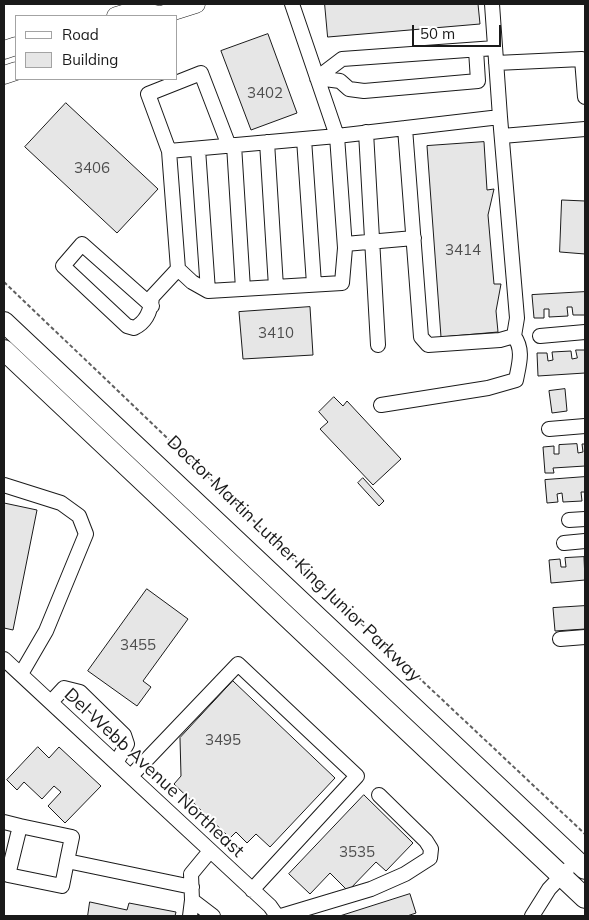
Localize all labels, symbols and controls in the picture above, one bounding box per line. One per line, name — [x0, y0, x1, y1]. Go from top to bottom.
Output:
legend — [15, 15, 178, 80]
scale bar — [414, 15, 503, 47]
text: 50 m — [420, 24, 455, 43]
text: Road — [62, 25, 99, 44]
text: Building — [62, 50, 118, 69]
house number: 3402 — [247, 84, 283, 102]
house number: 3406 — [74, 159, 110, 177]
house number: 3414 — [445, 241, 481, 259]
house number: 3410 — [258, 324, 294, 342]
street label: Doctor Martin Luther King Junior Parkway — [162, 431, 426, 687]
house number: 3455 — [120, 636, 156, 654]
street label: Del Webb Avenue Northeast — [60, 684, 248, 862]
house number: 3495 — [205, 731, 241, 749]
house number: 3535 — [339, 843, 375, 861]

